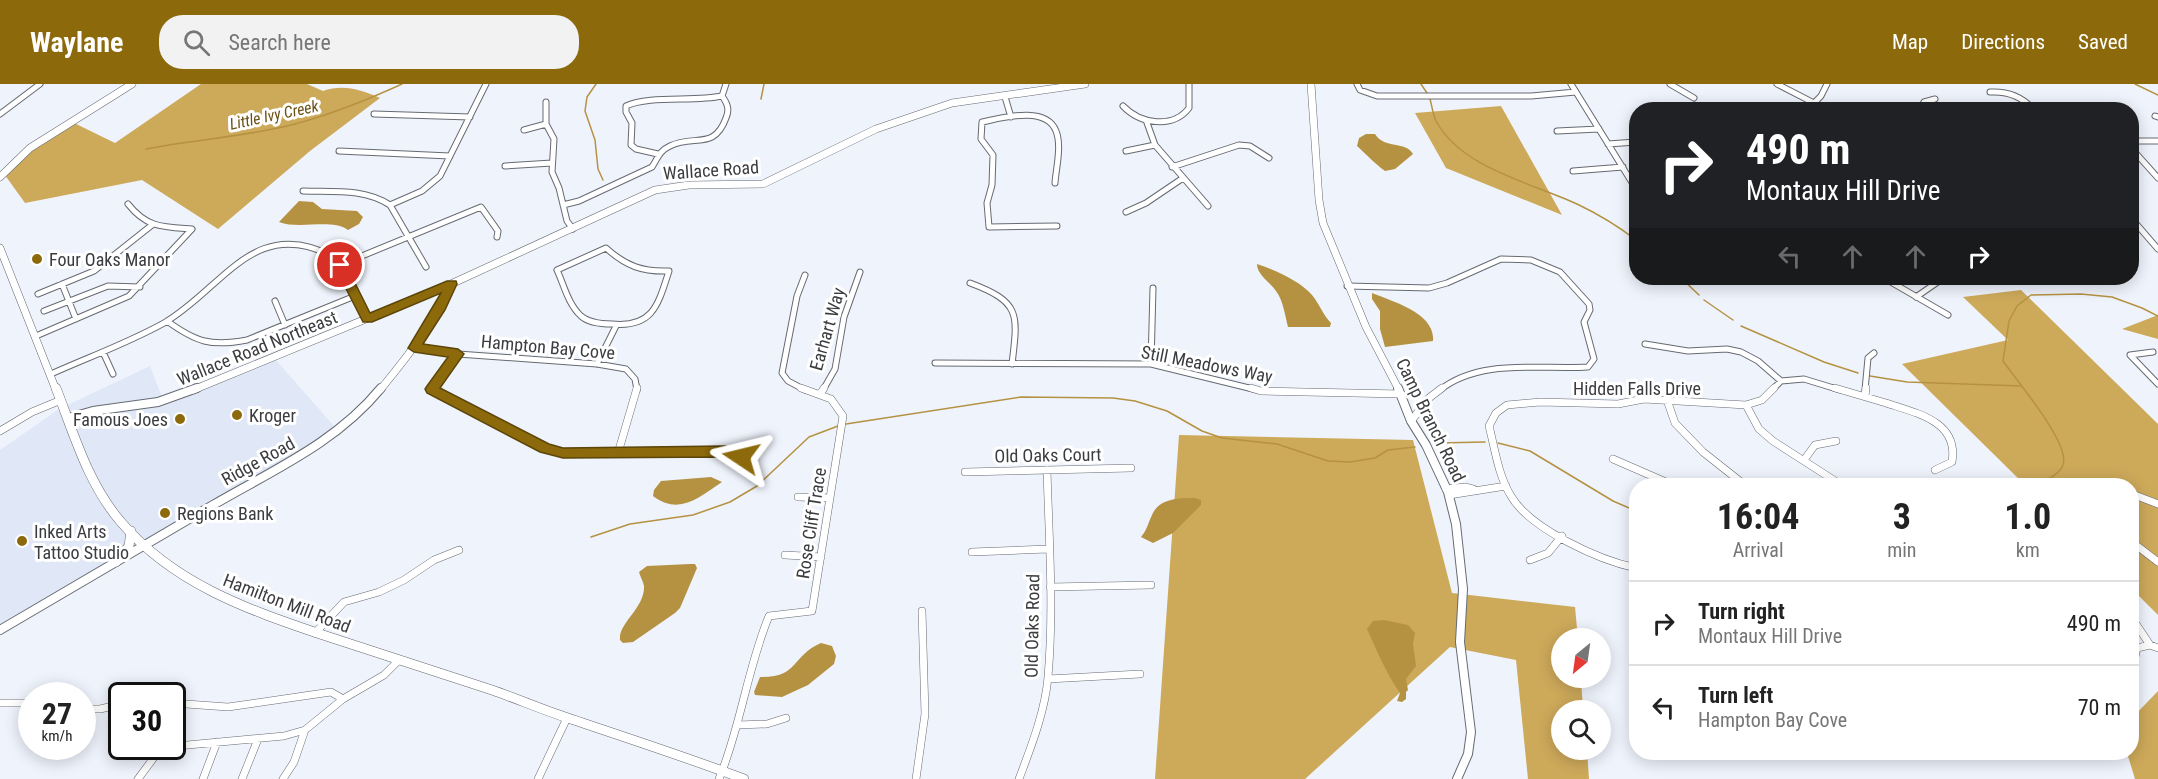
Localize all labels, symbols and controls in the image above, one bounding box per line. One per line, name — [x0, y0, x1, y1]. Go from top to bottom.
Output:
search box — [159, 15, 579, 69]
text: Waylane — [30, 26, 123, 59]
icon: search — [180, 26, 213, 59]
text: Search here — [228, 30, 331, 55]
text: Map — [1892, 30, 1928, 54]
text: Directions — [1961, 30, 2045, 54]
text: Saved — [2078, 30, 2128, 54]
water label: Little Ivy Creek — [228, 96, 321, 134]
text: 490 m — [1746, 125, 1851, 174]
icon: right — [1647, 126, 1725, 204]
street label: Wallace Road — [662, 156, 760, 184]
text: Montaux Hill Drive — [1746, 175, 1940, 207]
pin — [314, 239, 365, 290]
icon: left — [1773, 240, 1806, 273]
icon: ahead — [1836, 240, 1869, 273]
icon: ahead — [1899, 240, 1932, 273]
icon: right — [1962, 240, 1995, 273]
icon: arrive — [323, 248, 356, 281]
place label: Four Oaks Manor — [49, 249, 171, 270]
marker: Four Oaks Manor — [30, 252, 44, 266]
street label: Earhart Way — [805, 285, 849, 373]
street label: Wallace Road Northeast — [174, 306, 340, 390]
street label: Hampton Bay Cove — [480, 331, 616, 363]
street label: Still Meadows Way — [1140, 341, 1275, 387]
street label: Camp Branch Road — [1392, 355, 1470, 485]
street label: Hidden Falls Drive — [1573, 378, 1701, 399]
place label: Kroger — [249, 405, 296, 426]
marker: Kroger — [230, 408, 244, 422]
place label: Famous Joes — [73, 409, 168, 430]
marker: Famous Joes — [173, 412, 187, 426]
position arrow — [709, 425, 773, 489]
street label: Ridge Road — [218, 432, 298, 490]
street label: Old Oaks Court — [994, 444, 1102, 466]
street label: Rose Cliff Trace — [792, 466, 830, 580]
text: 16:04 — [1717, 496, 1799, 538]
text: 3 — [1893, 496, 1911, 538]
text: 1.0 — [2004, 496, 2051, 538]
place label: Regions Bank — [177, 503, 273, 524]
marker: Regions Bank — [158, 506, 172, 520]
place label: Inked Arts Tattoo Studio — [34, 521, 129, 563]
marker: Inked Arts Tattoo Studio — [15, 534, 29, 548]
text: Arrival — [1733, 538, 1784, 562]
text: min — [1887, 538, 1917, 562]
text: km — [2016, 538, 2040, 562]
street label: Hamilton Mill Road — [220, 569, 354, 637]
street label: Old Oaks Road — [1021, 574, 1043, 678]
text: Turn right — [1698, 599, 1785, 624]
icon: right — [1647, 607, 1680, 640]
text: 490 m — [2067, 611, 2121, 636]
text: Montaux Hill Drive — [1698, 624, 1842, 648]
north arrow — [1551, 628, 1611, 688]
map controls — [1551, 628, 1611, 760]
speed limit sign: 30 — [108, 682, 186, 760]
text: Turn left — [1698, 683, 1773, 708]
icon: left — [1647, 691, 1680, 724]
text: 70 m — [2078, 695, 2121, 720]
text: 27 — [42, 696, 72, 731]
button: search — [1551, 700, 1611, 760]
text: Hampton Bay Cove — [1698, 708, 1847, 732]
text: km/h — [42, 727, 72, 745]

